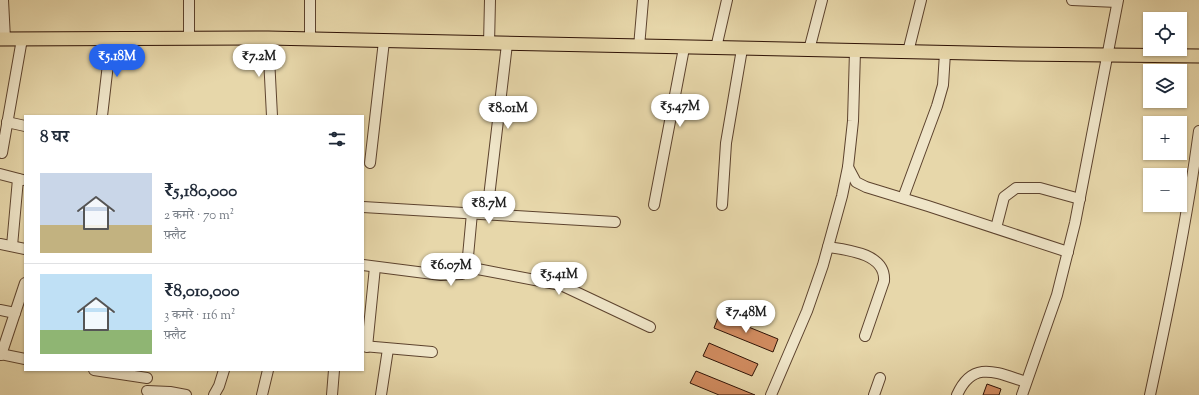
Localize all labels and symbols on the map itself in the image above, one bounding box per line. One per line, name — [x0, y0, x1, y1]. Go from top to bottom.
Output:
pin: ₹5.18M — [84, 44, 150, 78]
pin: ₹7.2M — [231, 44, 287, 78]
pin: ₹5.47M — [647, 94, 713, 128]
pin: ₹8.01M — [475, 96, 541, 130]
pin: ₹8.7M — [461, 191, 517, 225]
pin: ₹6.07M — [418, 253, 484, 287]
pin: ₹5.41M — [526, 262, 592, 296]
pin: ₹7.48M — [713, 300, 779, 334]

